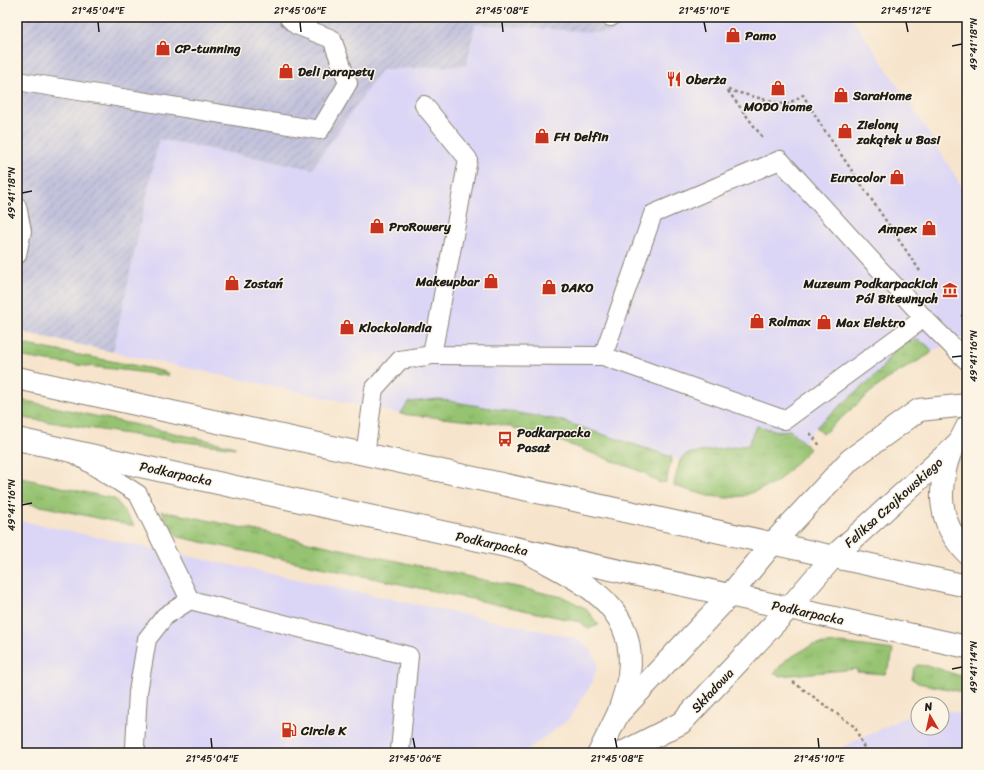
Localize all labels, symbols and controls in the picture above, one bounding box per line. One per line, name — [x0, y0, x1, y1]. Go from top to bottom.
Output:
text: 21°45'04"E — [72, 2, 126, 20]
text: 21°45'06"E — [274, 2, 328, 20]
text: 21°45'08"E — [476, 2, 530, 20]
text: 21°45'10"E — [679, 2, 731, 20]
text: 21°45'12"E — [881, 2, 933, 20]
text: 49°41'18"N — [965, 18, 983, 70]
place label: Pamo — [745, 24, 776, 47]
shop icon: Pamo — [724, 26, 742, 44]
place label: CP-tunning — [174, 37, 241, 60]
shop icon: CP-tunning — [154, 39, 172, 57]
place label: Deli parapety — [298, 60, 375, 83]
shop icon: Deli parapety — [277, 62, 295, 80]
place label: Oberża — [685, 68, 727, 91]
restaurant icon: Oberża — [665, 70, 683, 88]
shop icon: MODO home — [769, 79, 787, 97]
place label: SaraHome — [852, 84, 912, 107]
shop icon: SaraHome — [832, 86, 850, 104]
place label: MODO home — [743, 95, 813, 118]
place label: Zielony zakątek u Basi — [856, 113, 941, 151]
shop icon: Zielony zakątek u Basi — [836, 122, 854, 140]
place label: FH Delfin — [553, 125, 609, 148]
shop icon: FH Delfin — [533, 127, 551, 145]
place label: Eurocolor — [830, 166, 887, 189]
text: 49°41'18"N — [3, 167, 21, 219]
shop icon: Eurocolor — [888, 168, 906, 186]
place label: ProRowery — [389, 215, 452, 238]
shop icon: ProRowery — [368, 217, 386, 235]
place label: Ampex — [877, 217, 917, 240]
shop icon: Ampex — [920, 219, 938, 237]
place label: Makeupbar — [415, 270, 481, 293]
place label: Zostań — [243, 272, 284, 295]
shop icon: Makeupbar — [482, 272, 500, 290]
place label: Muzeum Podkarpackich Pól Bitewnych — [802, 272, 938, 310]
shop icon: Zostań — [223, 274, 241, 292]
place label: DAKO — [561, 276, 594, 299]
shop icon: DAKO — [540, 278, 558, 296]
museum icon: Muzeum Podkarpackich Pól Bitewnych — [941, 281, 959, 299]
place label: Rolmax — [768, 310, 811, 333]
place label: Max Elektro — [835, 311, 906, 334]
shop icon: Rolmax — [748, 312, 766, 330]
shop icon: Max Elektro — [815, 313, 833, 331]
place label: Klockolandia — [358, 316, 432, 339]
shop icon: Klockolandia — [338, 318, 356, 336]
text: 49°41'16"N — [965, 330, 983, 382]
place label: Podkarpacka Pasaż — [517, 421, 591, 459]
bus stop icon: Podkarpacka Pasaż — [496, 430, 514, 448]
street label: Feliksa Czajkowskiego — [838, 451, 949, 553]
street label: Podkarpacka — [138, 455, 215, 492]
text: 49°41'16"N — [3, 479, 21, 531]
street label: Podkarpacka — [454, 525, 531, 562]
street label: Podkarpacka — [770, 594, 847, 631]
text: 49°41'14"N — [965, 641, 983, 693]
street label: Składowa — [685, 662, 740, 718]
north arrow — [910, 696, 950, 736]
text: N — [922, 697, 934, 717]
place label: Circle K — [300, 719, 347, 742]
fuel station icon: Circle K — [280, 721, 298, 739]
text: 21°45'04"E — [186, 750, 240, 768]
text: 21°45'06"E — [389, 750, 443, 768]
text: 21°45'08"E — [591, 750, 645, 768]
text: 21°45'10"E — [794, 750, 846, 768]

